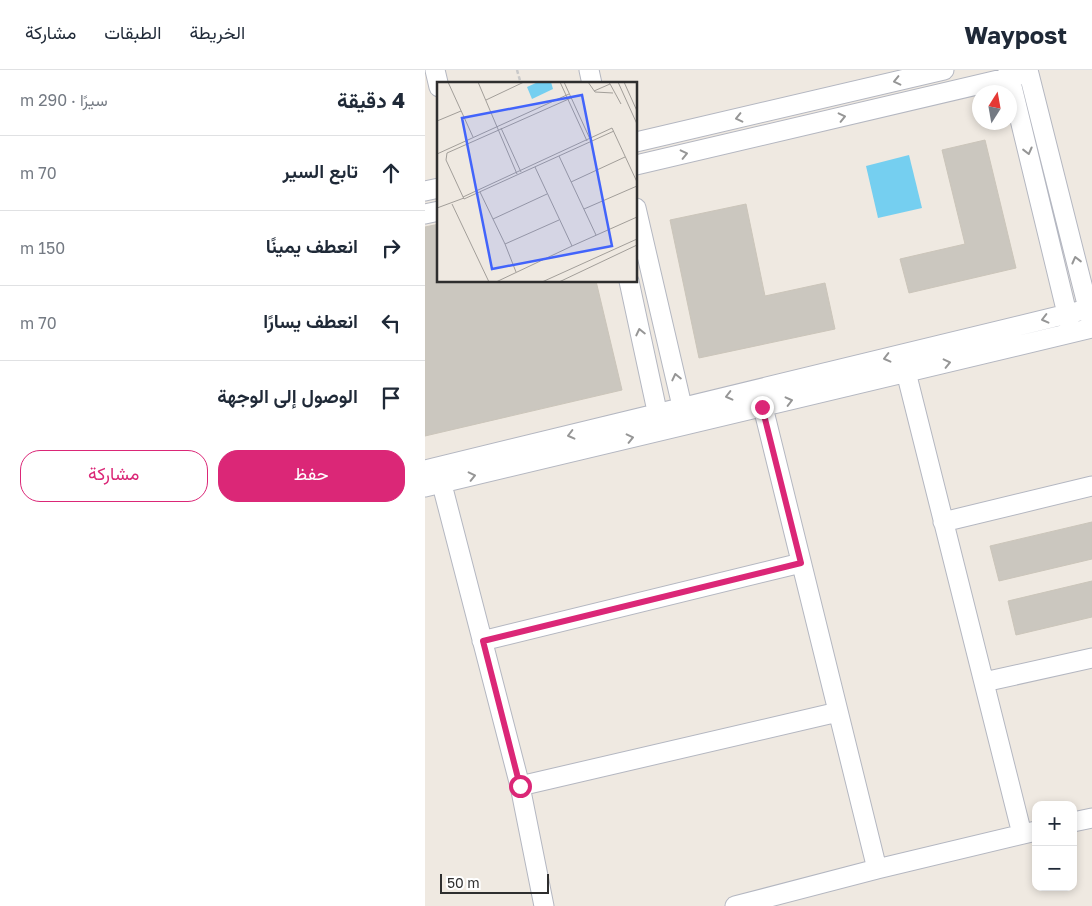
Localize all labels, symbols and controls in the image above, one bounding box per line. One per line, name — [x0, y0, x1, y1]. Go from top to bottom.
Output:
text: Waypost — [964, 20, 1067, 49]
text: مشاركة — [25, 21, 76, 43]
text: الطبقات — [104, 21, 161, 43]
text: الخريطة — [189, 21, 245, 43]
one-way arrow — [892, 75, 901, 86]
inset map — [437, 82, 637, 282]
north arrow — [972, 85, 1017, 130]
text: 4 دقيقة — [337, 87, 405, 113]
text: سيرًا · 290 m — [20, 90, 108, 110]
one-way arrow — [734, 112, 743, 123]
one-way arrow — [837, 112, 846, 123]
one-way arrow — [1022, 147, 1033, 156]
one-way arrow — [679, 149, 688, 160]
text: تابع السير — [282, 159, 358, 182]
icon: ahead — [377, 159, 405, 187]
text: 70 m — [20, 163, 57, 183]
text: انعطف يمينًا — [266, 234, 358, 257]
icon: right — [377, 234, 405, 262]
text: 150 m — [20, 238, 65, 258]
one-way arrow — [1071, 256, 1081, 264]
text: انعطف يسارًا — [263, 309, 358, 332]
icon: left — [377, 309, 405, 337]
text: 70 m — [20, 313, 57, 333]
one-way arrow — [1040, 313, 1049, 324]
one-way arrow — [635, 327, 646, 336]
one-way arrow — [882, 352, 891, 363]
one-way arrow — [942, 358, 951, 369]
one-way arrow — [671, 373, 682, 382]
text: الوصول إلى الوجهة — [217, 384, 358, 407]
icon: arrive — [377, 384, 405, 412]
one-way arrow — [724, 390, 733, 401]
route end — [751, 396, 774, 419]
one-way arrow — [784, 396, 793, 407]
one-way arrow — [566, 429, 575, 440]
one-way arrow — [626, 433, 635, 444]
button: مشاركة — [20, 450, 208, 502]
button: حفظ — [218, 450, 405, 502]
one-way arrow — [468, 471, 477, 482]
route start — [509, 775, 532, 798]
map controls — [1032, 801, 1077, 891]
button: + — [1032, 801, 1077, 846]
button: − — [1032, 846, 1077, 891]
scale bar — [440, 871, 549, 894]
text: 50 m — [447, 874, 480, 891]

